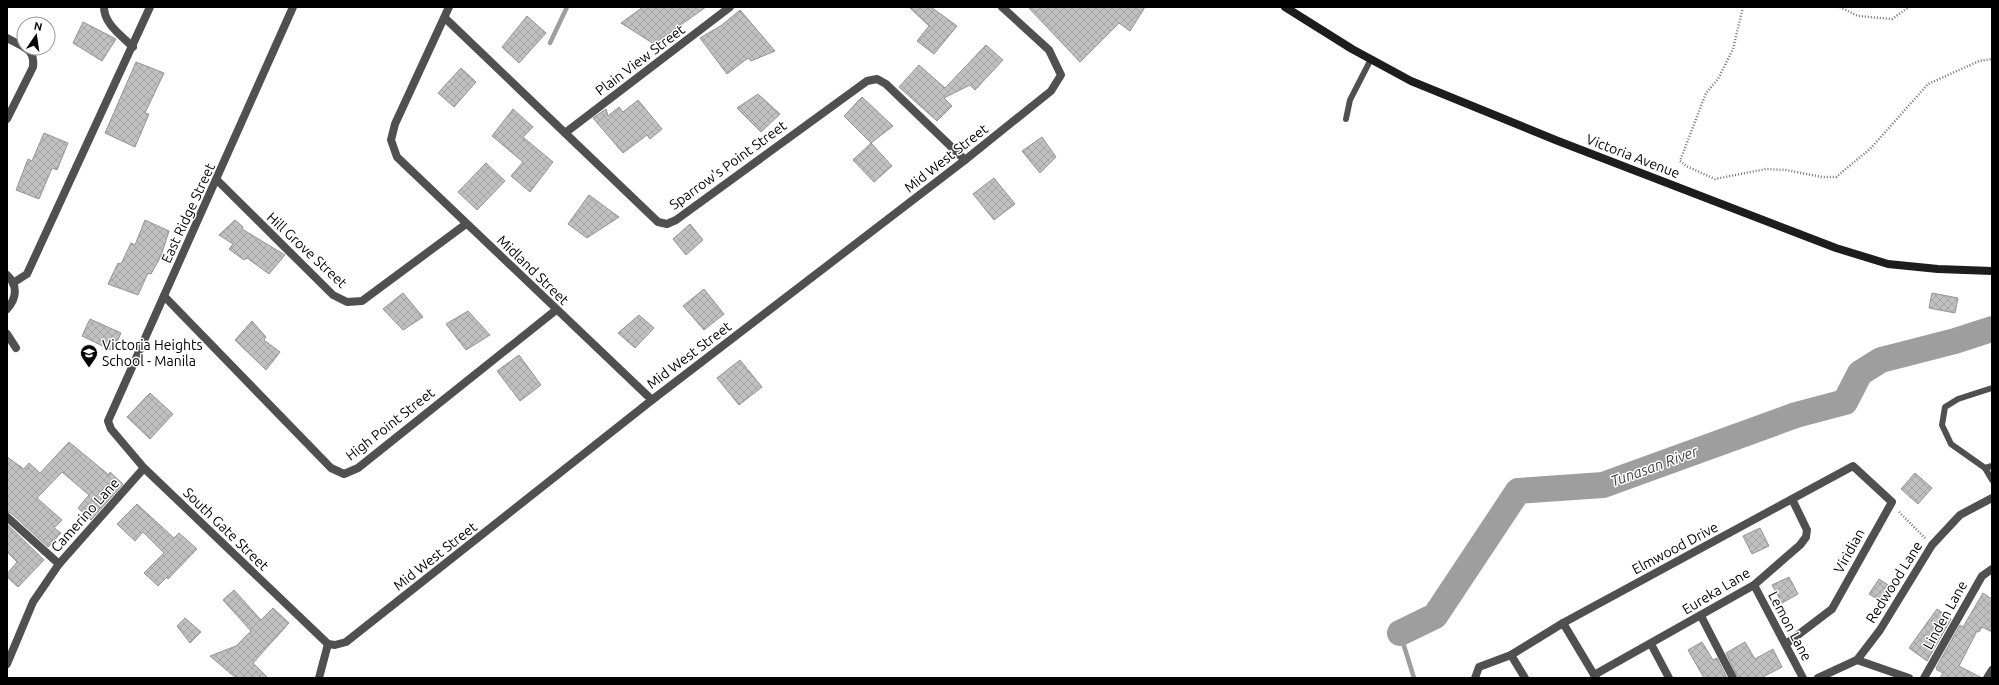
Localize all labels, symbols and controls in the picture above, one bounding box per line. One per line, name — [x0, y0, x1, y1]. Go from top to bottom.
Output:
north arrow — [16, 16, 56, 56]
text: N — [33, 19, 44, 33]
street label: Plain View Street — [592, 21, 688, 99]
street label: Sparrow's Point Street — [666, 117, 790, 213]
street label: Mid West Street — [901, 120, 991, 195]
street label: Victoria Avenue — [1584, 131, 1682, 181]
street label: East Ridge Street — [158, 160, 218, 265]
street label: Hill Grove Street — [264, 209, 351, 291]
street label: Midland Street — [494, 232, 572, 308]
street label: Mid West Street — [644, 318, 735, 392]
place label: Victoria Heights School - Manila — [102, 337, 203, 369]
school or university icon: Victoria Heights School - Manila — [79, 343, 99, 368]
street label: High Point Street — [343, 384, 438, 464]
water label: Tunasan River — [1608, 442, 1701, 490]
street label: Camerino Lane — [48, 475, 122, 555]
street label: South Gate Street — [180, 484, 272, 574]
street label: Mid West Street — [390, 518, 480, 593]
street label: Elmwood Drive — [1629, 519, 1721, 577]
street label: Viridian — [1830, 526, 1868, 576]
street label: Redwood Lane — [1862, 538, 1926, 626]
street label: Eureka Lane — [1679, 564, 1753, 618]
street label: Linden Lane — [1920, 578, 1970, 652]
street label: Lemon Lane — [1765, 589, 1815, 663]

